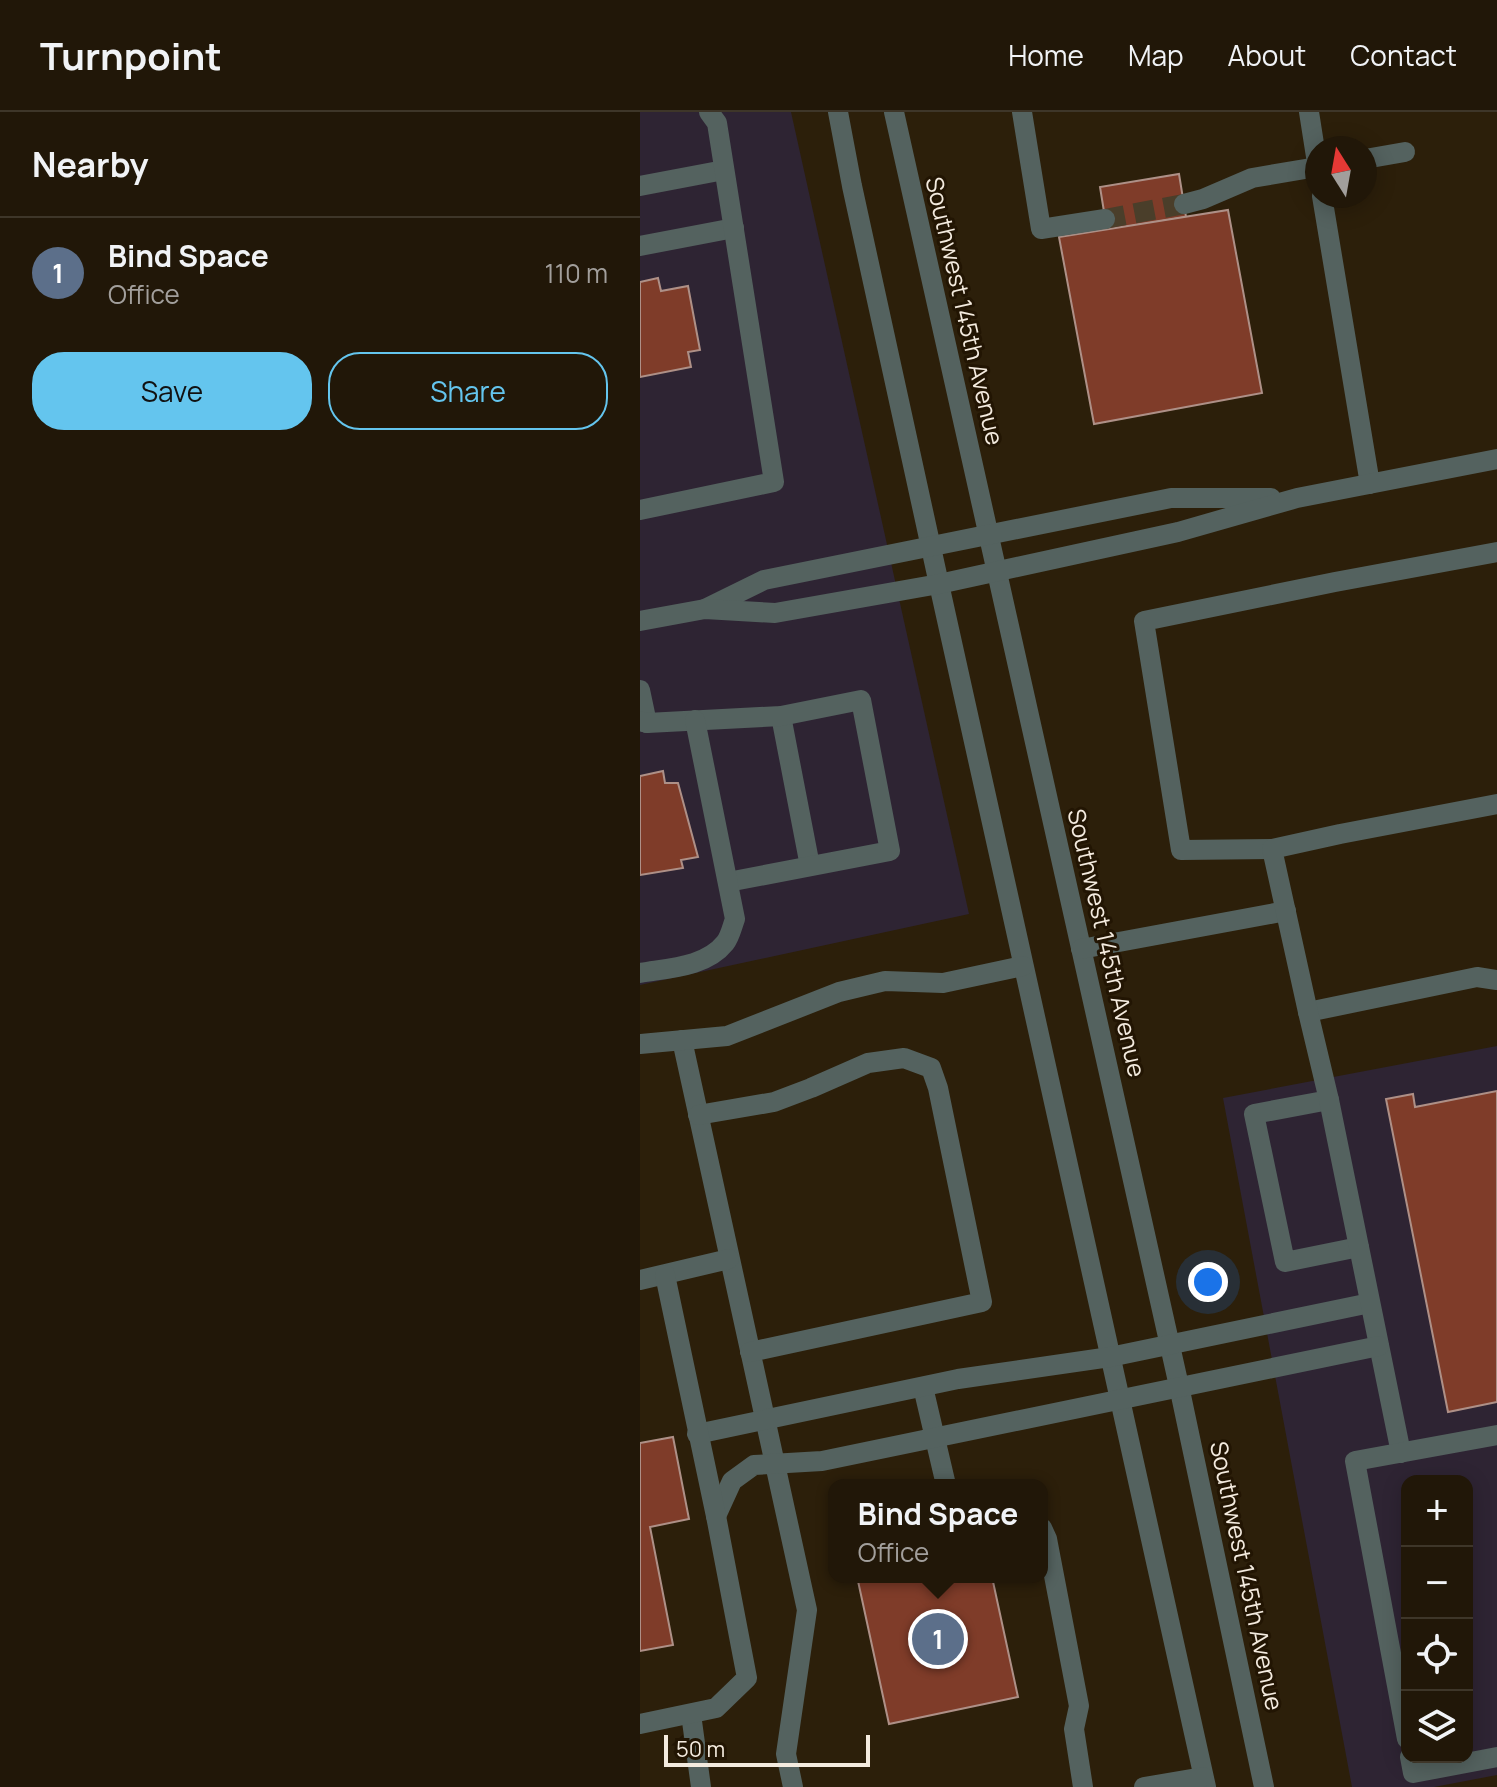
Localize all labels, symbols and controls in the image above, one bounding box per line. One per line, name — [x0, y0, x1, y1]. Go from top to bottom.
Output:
text: Turnpoint — [40, 29, 222, 81]
text: Home — [1008, 36, 1084, 74]
text: Map — [1128, 36, 1184, 74]
text: About — [1228, 36, 1306, 74]
text: Contact — [1350, 36, 1457, 74]
north arrow — [1305, 136, 1377, 208]
text: Nearby — [32, 141, 148, 187]
street label: Southwest 145th Avenue — [919, 173, 1012, 448]
text: Bind Space — [108, 235, 269, 276]
text: 1 — [52, 255, 64, 291]
text: 110 m — [545, 255, 608, 291]
text: Office — [108, 276, 180, 312]
button: Save — [32, 352, 312, 430]
button: Share — [328, 352, 608, 430]
street label: Southwest 145th Avenue — [1061, 805, 1154, 1080]
your location — [1188, 1262, 1228, 1302]
street label: Southwest 145th Avenue — [1203, 1438, 1292, 1713]
map controls — [1401, 1475, 1473, 1763]
button: + — [1401, 1475, 1473, 1547]
popup — [828, 1479, 1048, 1583]
text: Bind Space — [858, 1493, 1018, 1534]
text: Office — [858, 1534, 929, 1570]
button: − — [1401, 1547, 1473, 1619]
pin: 1 — [912, 1609, 964, 1669]
button: locate — [1401, 1619, 1473, 1691]
button: layers — [1401, 1691, 1473, 1763]
scale bar — [664, 1731, 870, 1767]
text: 50 m — [676, 1734, 725, 1764]

